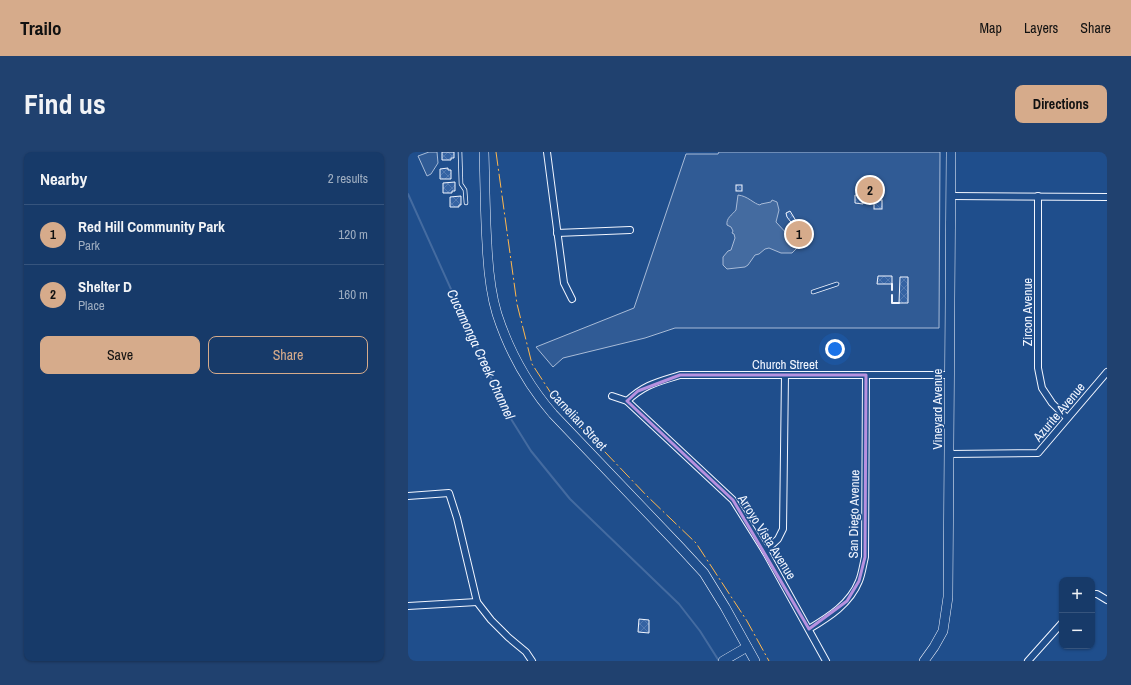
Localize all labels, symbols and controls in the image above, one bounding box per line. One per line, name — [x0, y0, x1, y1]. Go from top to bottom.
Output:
text: Trailo — [20, 15, 62, 41]
text: Map — [980, 19, 1002, 37]
text: Layers — [1024, 19, 1058, 37]
text: Share — [1080, 19, 1111, 37]
text: Find us — [24, 85, 106, 123]
button: Directions — [1015, 85, 1107, 123]
text: Nearby — [40, 167, 87, 190]
text: 2 results — [328, 170, 368, 187]
pin: 2 — [857, 175, 883, 205]
text: Red Hill Community Park — [78, 216, 225, 237]
pin: 1 — [786, 219, 812, 249]
text: 1 — [50, 226, 56, 243]
text: 120 m — [338, 226, 368, 243]
text: Park — [78, 237, 100, 254]
text: Shelter D — [78, 276, 132, 297]
street label: Zircon Avenue — [1019, 278, 1036, 346]
text: 2 — [50, 286, 56, 303]
text: 160 m — [338, 286, 368, 303]
water label: Cucamonga Creek Channel — [443, 286, 519, 422]
text: Place — [78, 297, 105, 314]
button: Save — [40, 336, 200, 374]
button: Share — [208, 336, 368, 374]
your location — [825, 339, 845, 359]
street label: Church Street — [752, 356, 818, 373]
street label: Vineyard Avenue — [929, 369, 946, 449]
street label: Azurite Avenue — [1029, 379, 1089, 446]
street label: Carnelian Street — [545, 386, 611, 454]
street label: San Diego Avenue — [845, 469, 863, 559]
street label: Arroyo Vista Avenue — [734, 491, 800, 583]
map controls — [1059, 577, 1095, 649]
button: + — [1059, 577, 1095, 613]
button: − — [1059, 613, 1095, 649]

